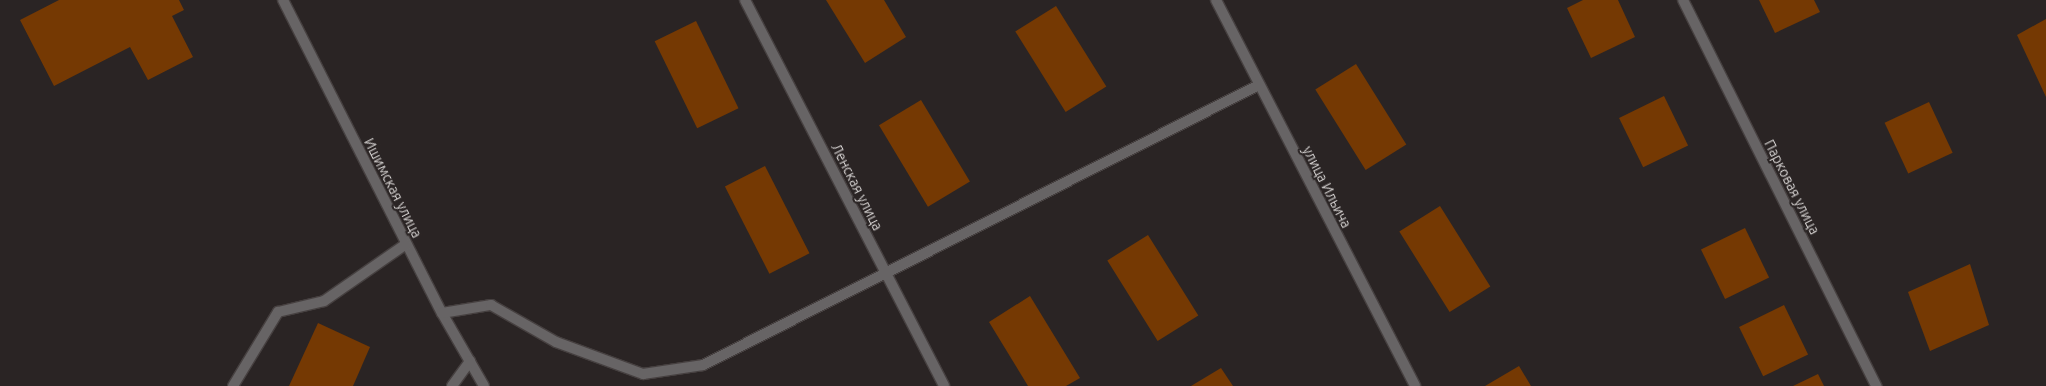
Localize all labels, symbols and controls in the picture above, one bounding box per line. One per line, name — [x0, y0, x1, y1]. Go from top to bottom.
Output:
street label: Ишимская улица — [361, 135, 425, 241]
street label: Парковая улица — [1761, 137, 1823, 237]
street label: Ленская улица — [828, 141, 886, 233]
street label: улица Ильича — [1299, 143, 1355, 231]

